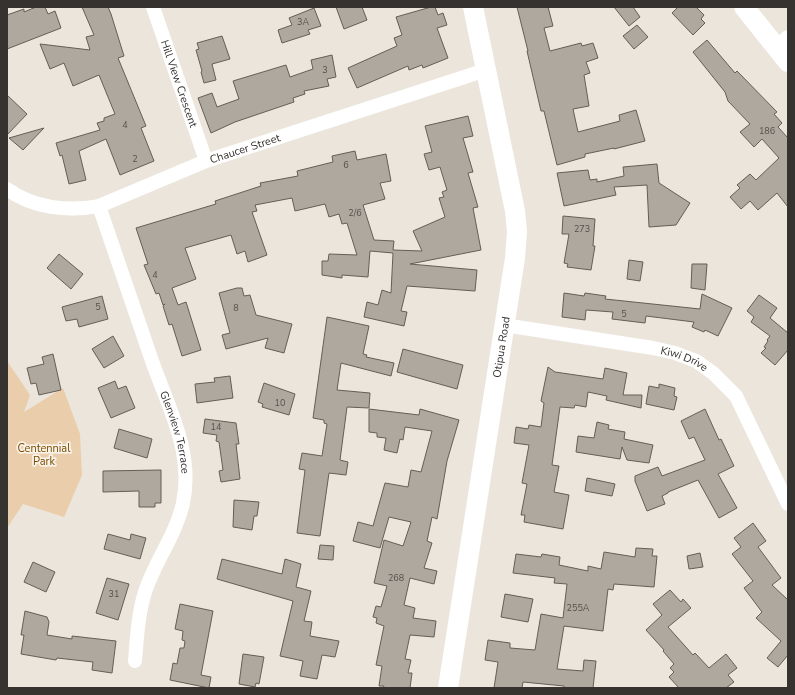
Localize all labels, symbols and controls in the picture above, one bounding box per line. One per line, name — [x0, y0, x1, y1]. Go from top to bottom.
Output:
house number: 3A — [297, 16, 309, 28]
street label: Hill View Crescent — [157, 38, 201, 130]
house number: 3 — [322, 64, 328, 76]
house number: 4 — [122, 119, 128, 131]
house number: 186 — [759, 125, 775, 137]
street label: Chaucer Street — [208, 130, 282, 167]
house number: 2 — [132, 153, 138, 165]
house number: 6 — [343, 159, 349, 171]
house number: 2/6 — [348, 207, 362, 219]
house number: 273 — [574, 223, 590, 235]
house number: 4 — [152, 269, 158, 281]
house number: 5 — [95, 301, 101, 313]
house number: 8 — [233, 302, 239, 314]
house number: 5 — [621, 308, 627, 320]
street label: Otipua Road — [489, 315, 513, 379]
street label: Kiwi Drive — [659, 342, 711, 375]
street label: Glenview Terrace — [157, 389, 193, 474]
house number: 10 — [275, 397, 285, 409]
house number: 14 — [211, 421, 222, 433]
park label: Centennial Park — [18, 441, 71, 469]
house number: 268 — [388, 572, 404, 584]
house number: 31 — [109, 588, 119, 600]
house number: 255A — [567, 602, 590, 614]

